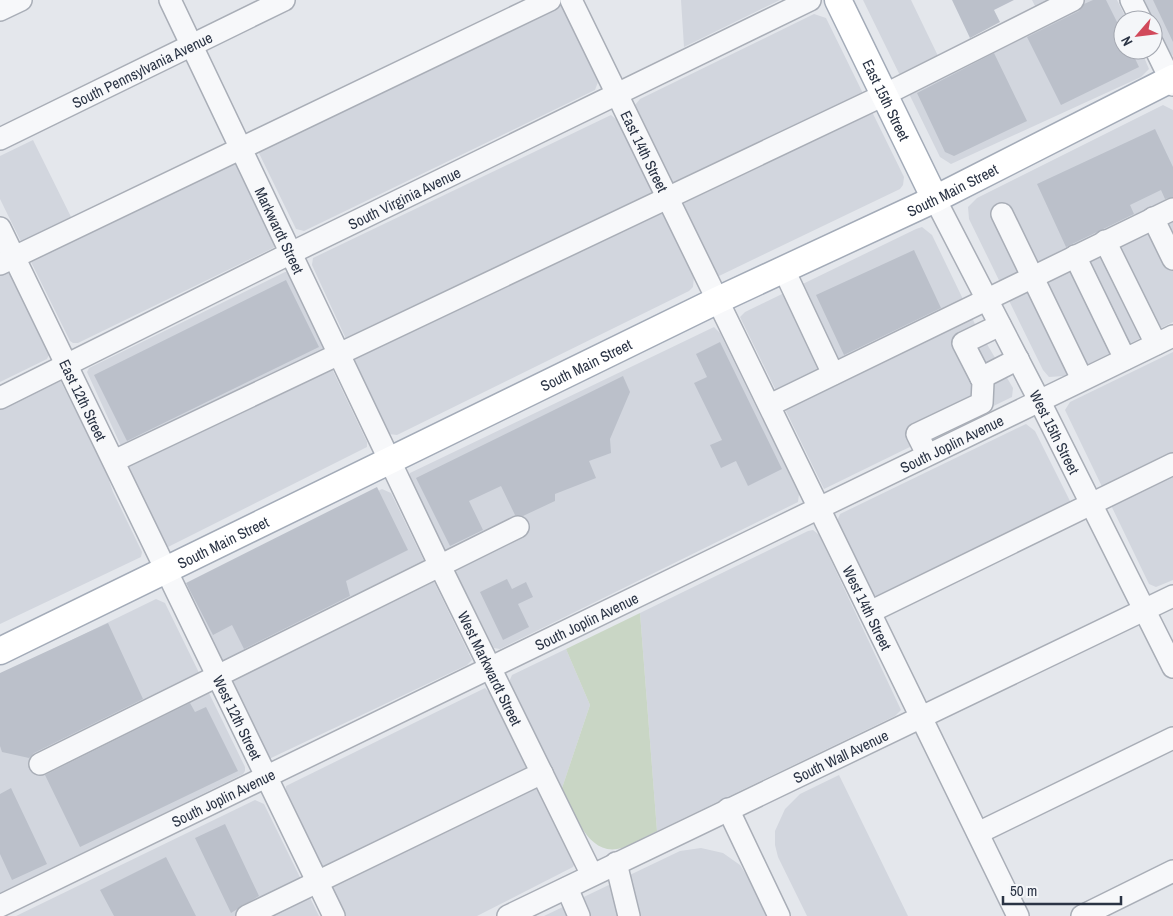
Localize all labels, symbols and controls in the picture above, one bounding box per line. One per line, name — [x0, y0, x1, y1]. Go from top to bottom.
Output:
north arrow — [1113, 10, 1163, 60]
street label: South Pennsylvania Avenue — [68, 26, 216, 113]
text: N — [1117, 33, 1136, 49]
street label: East 15th Street — [858, 55, 916, 145]
street label: East 14th Street — [616, 107, 674, 196]
street label: South Main Street — [903, 158, 1002, 221]
street label: South Virginia Avenue — [344, 161, 464, 234]
street label: Markwardt Street — [250, 183, 310, 278]
street label: South Main Street — [537, 333, 635, 396]
street label: East 12th Street — [55, 356, 112, 445]
street label: West 15th Street — [1025, 386, 1085, 478]
street label: South Joplin Avenue — [896, 409, 1007, 478]
street label: South Main Street — [174, 511, 273, 573]
street label: West 14th Street — [838, 562, 897, 654]
street label: South Joplin Avenue — [531, 587, 642, 655]
street label: West Markwardt Street — [453, 607, 528, 729]
street label: West 12th Street — [208, 672, 267, 764]
street label: South Wall Avenue — [789, 724, 892, 788]
street label: South Joplin Avenue — [168, 763, 278, 832]
scale bar — [1003, 874, 1120, 906]
text: 50 m — [1010, 880, 1037, 901]

